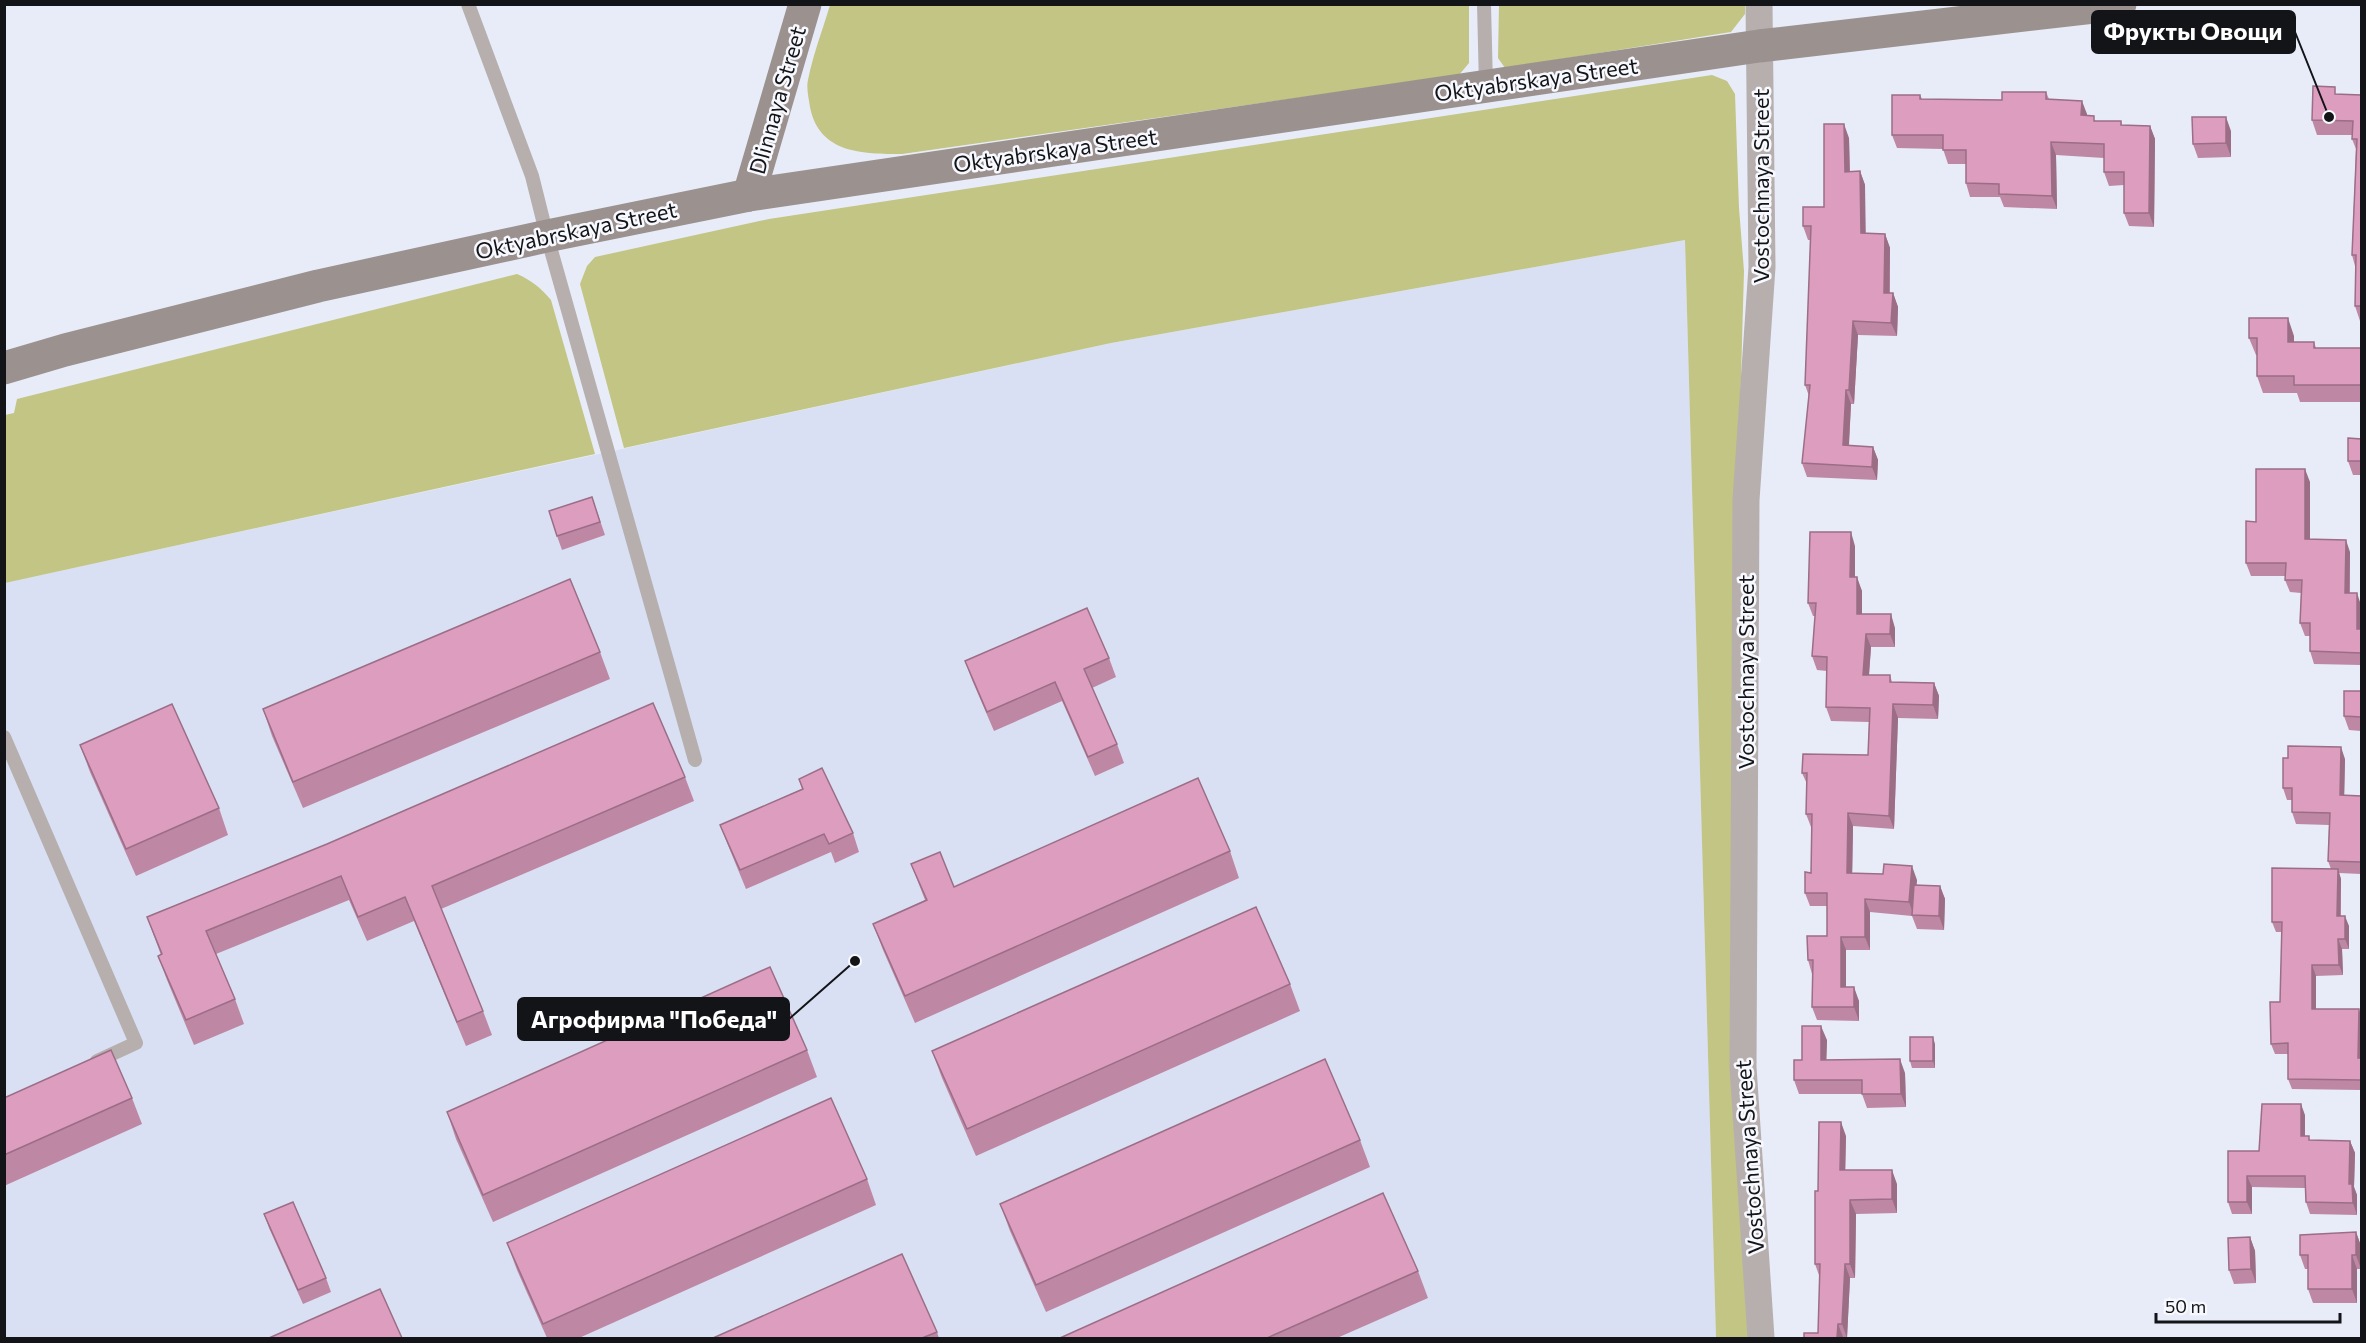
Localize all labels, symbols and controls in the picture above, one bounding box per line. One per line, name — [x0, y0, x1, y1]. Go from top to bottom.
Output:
callout: Фрукты Овощи — [2092, 11, 2295, 53]
text: Фрукты Овощи — [2104, 16, 2282, 45]
street label: Dlinnaya Street — [743, 23, 811, 177]
street label: Oktyabrskaya Street — [1432, 51, 1640, 107]
street label: Vostochnaya Street — [1747, 89, 1774, 283]
street label: Oktyabrskaya Street — [951, 122, 1159, 178]
street label: Oktyabrskaya Street — [473, 195, 679, 265]
street label: Vostochnaya Street — [1732, 575, 1759, 769]
callout: Агрофирма "Победа" — [518, 998, 789, 1040]
text: Агрофирма "Победа" — [531, 1004, 777, 1033]
street label: Vostochnaya Street — [1729, 1059, 1769, 1255]
scale bar — [2156, 1286, 2340, 1324]
text: 50 m — [2165, 1295, 2206, 1317]

